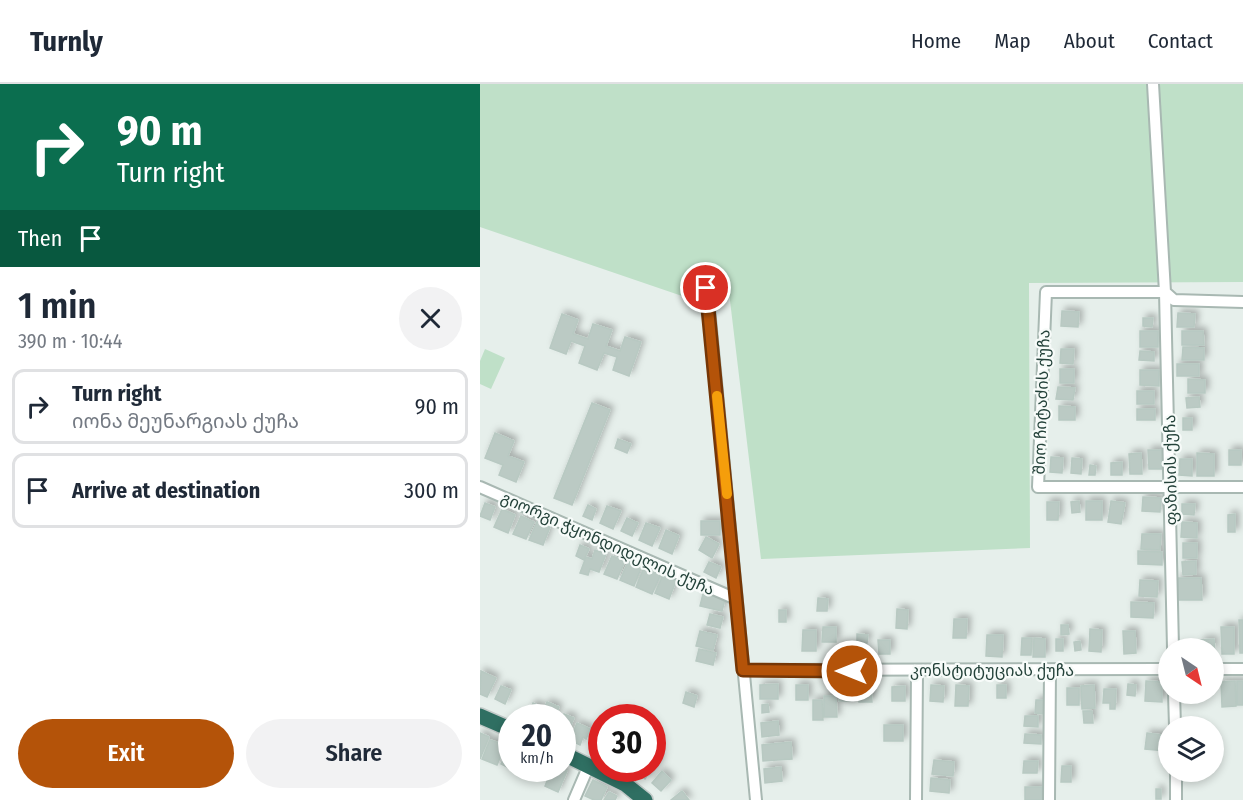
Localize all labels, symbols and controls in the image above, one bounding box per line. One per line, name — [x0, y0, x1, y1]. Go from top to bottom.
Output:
text: Turnly — [30, 25, 103, 58]
text: Home — [911, 28, 961, 54]
text: Map — [994, 28, 1031, 54]
text: About — [1064, 28, 1115, 54]
text: Contact — [1148, 28, 1213, 54]
text: 90 m — [117, 106, 202, 156]
icon: right — [18, 108, 96, 186]
text: Turn right — [117, 157, 225, 189]
icon: arrive — [74, 222, 107, 255]
text: Then — [18, 225, 62, 252]
pin — [680, 262, 731, 313]
icon: arrive — [689, 271, 722, 304]
text: 1 min — [18, 284, 96, 328]
button: close — [399, 287, 462, 350]
text: 390 m · 10:44 — [18, 329, 122, 353]
street label: შიო ჩიტაძის ქუჩა — [1029, 329, 1054, 475]
text: Turn right — [72, 380, 161, 407]
icon: right — [21, 390, 54, 423]
text: 90 m — [415, 393, 459, 420]
text: იონა მეუნარგიას ქუჩა — [72, 409, 299, 433]
street label: ფაზისის ქუჩა — [1160, 415, 1181, 525]
icon: arrive — [21, 474, 54, 507]
text: Arrive at destination — [72, 477, 260, 504]
text: 300 m — [404, 477, 459, 504]
street label: გიორგი ჭყონდიდელის ქუჩა — [498, 488, 717, 600]
north arrow — [1158, 638, 1224, 704]
map controls — [1158, 638, 1224, 782]
position arrow — [820, 639, 884, 703]
street label: კონსტიტუციას ქუჩა — [910, 661, 1074, 680]
speed limit sign: 30 — [588, 704, 666, 782]
button: layers — [1158, 716, 1224, 782]
text: 20 — [522, 718, 552, 754]
button: Exit — [18, 719, 234, 788]
button: Share — [246, 719, 462, 788]
text: km/h — [520, 749, 554, 767]

